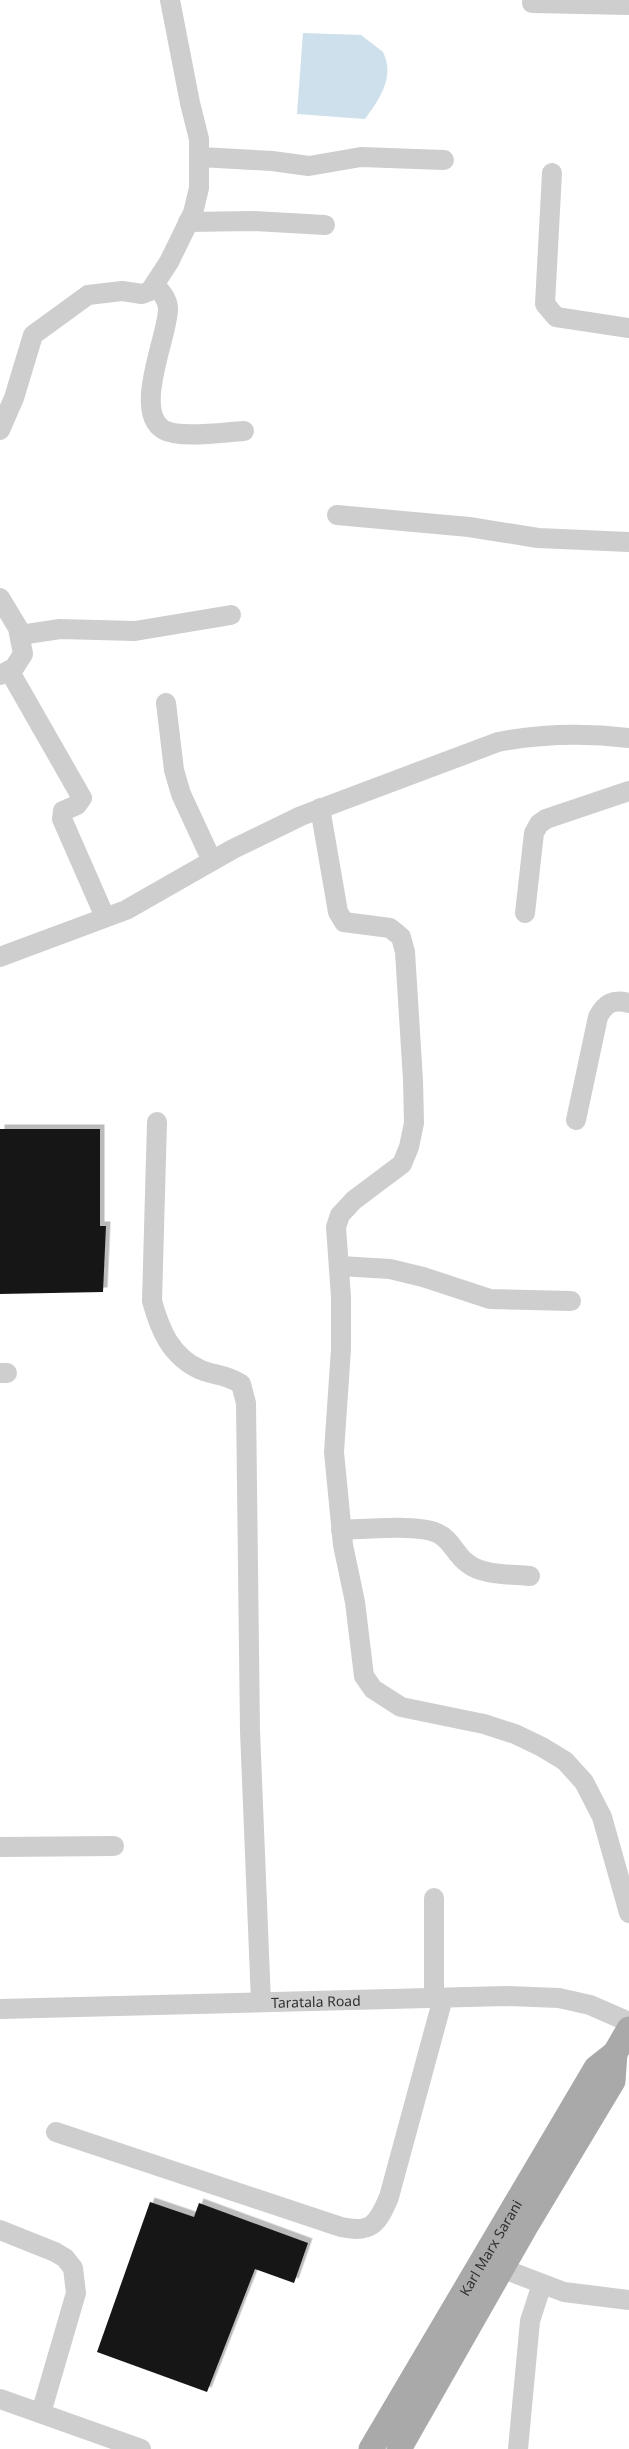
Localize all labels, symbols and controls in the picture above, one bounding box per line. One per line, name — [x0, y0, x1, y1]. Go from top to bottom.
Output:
street label: Taratala Road — [271, 1990, 361, 2012]
street label: Karl Marx Sarani — [454, 2196, 526, 2299]

